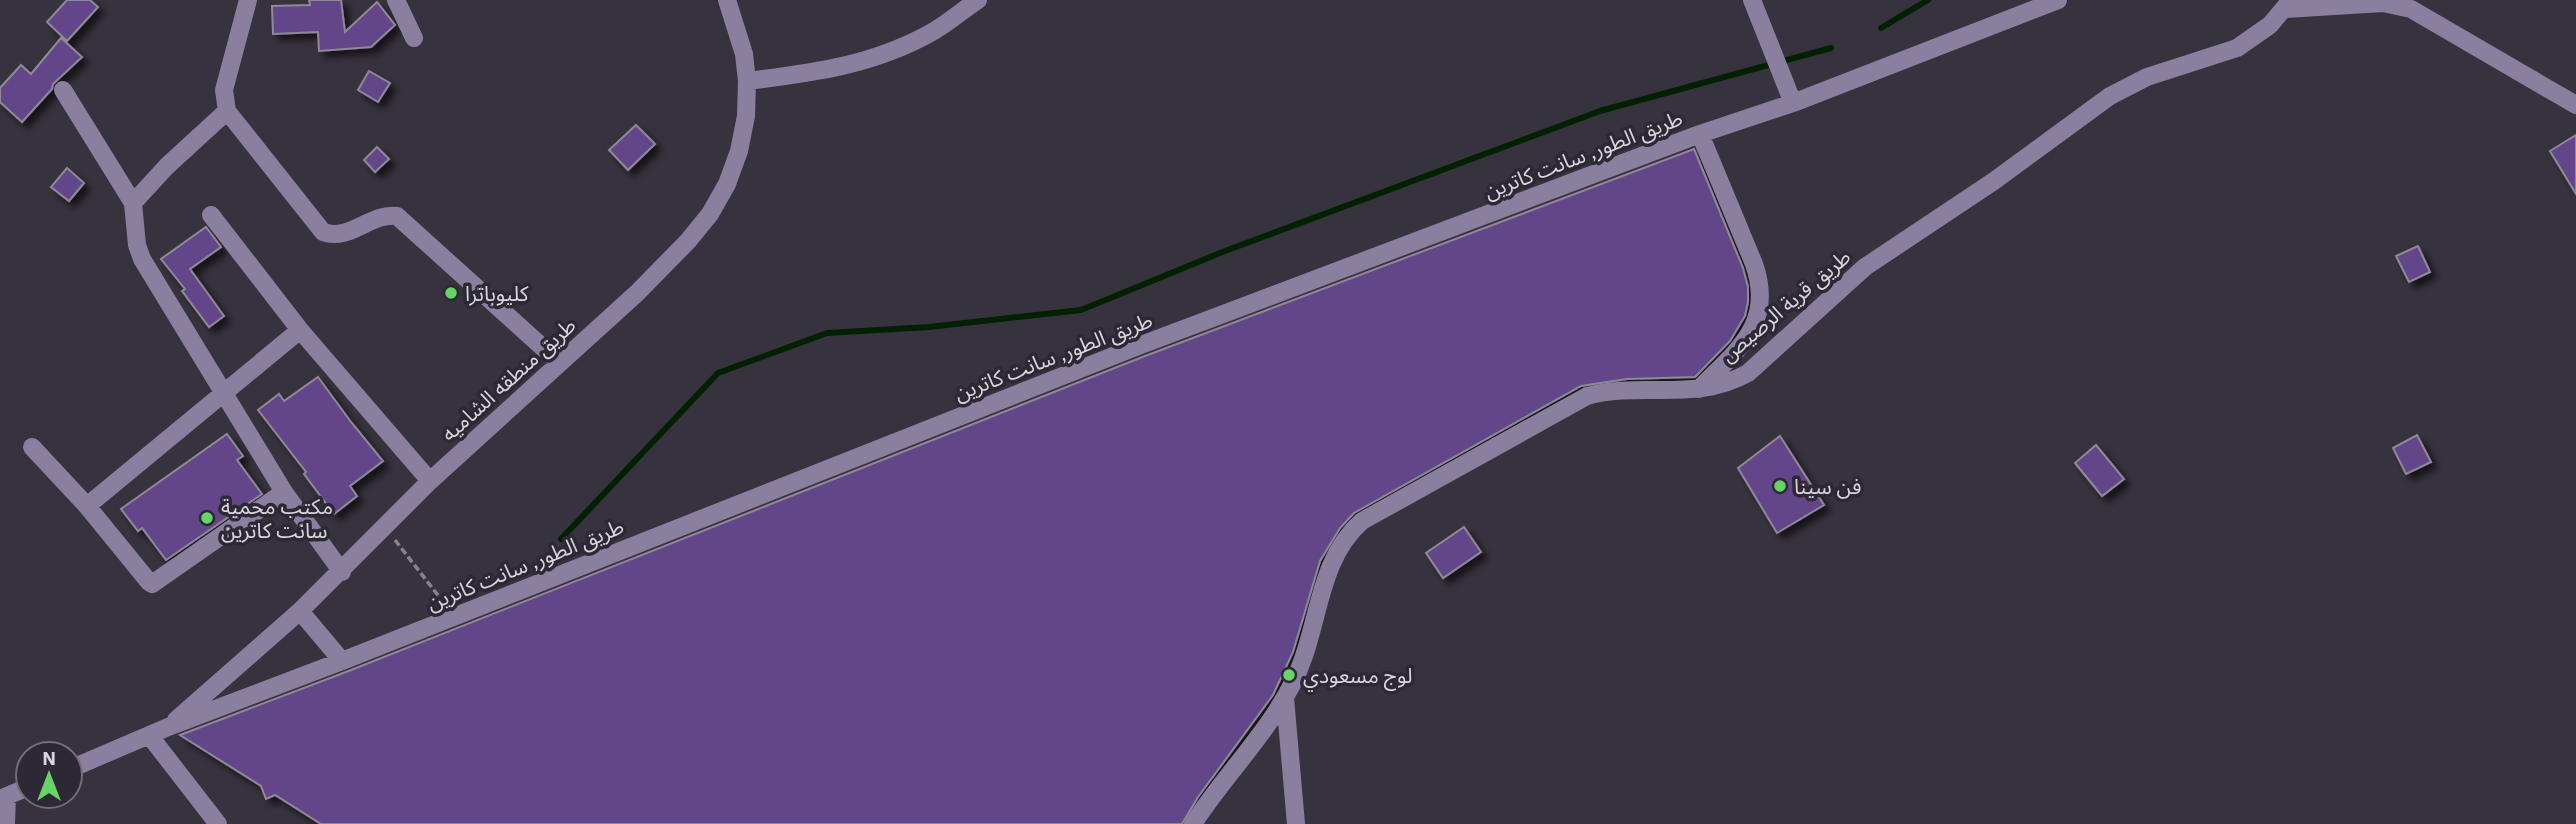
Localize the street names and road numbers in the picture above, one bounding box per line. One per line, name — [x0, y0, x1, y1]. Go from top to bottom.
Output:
street label: طريق الطور, سانت كاترين — [1480, 103, 1686, 205]
street label: طريق قرية الرصيص — [1714, 242, 1856, 368]
street label: طريق الطور, سانت كاترين — [950, 305, 1156, 407]
street label: طريق منطقه الشاميه — [435, 311, 581, 447]
street label: طريق الطور, سانت كاترين — [422, 512, 628, 616]

